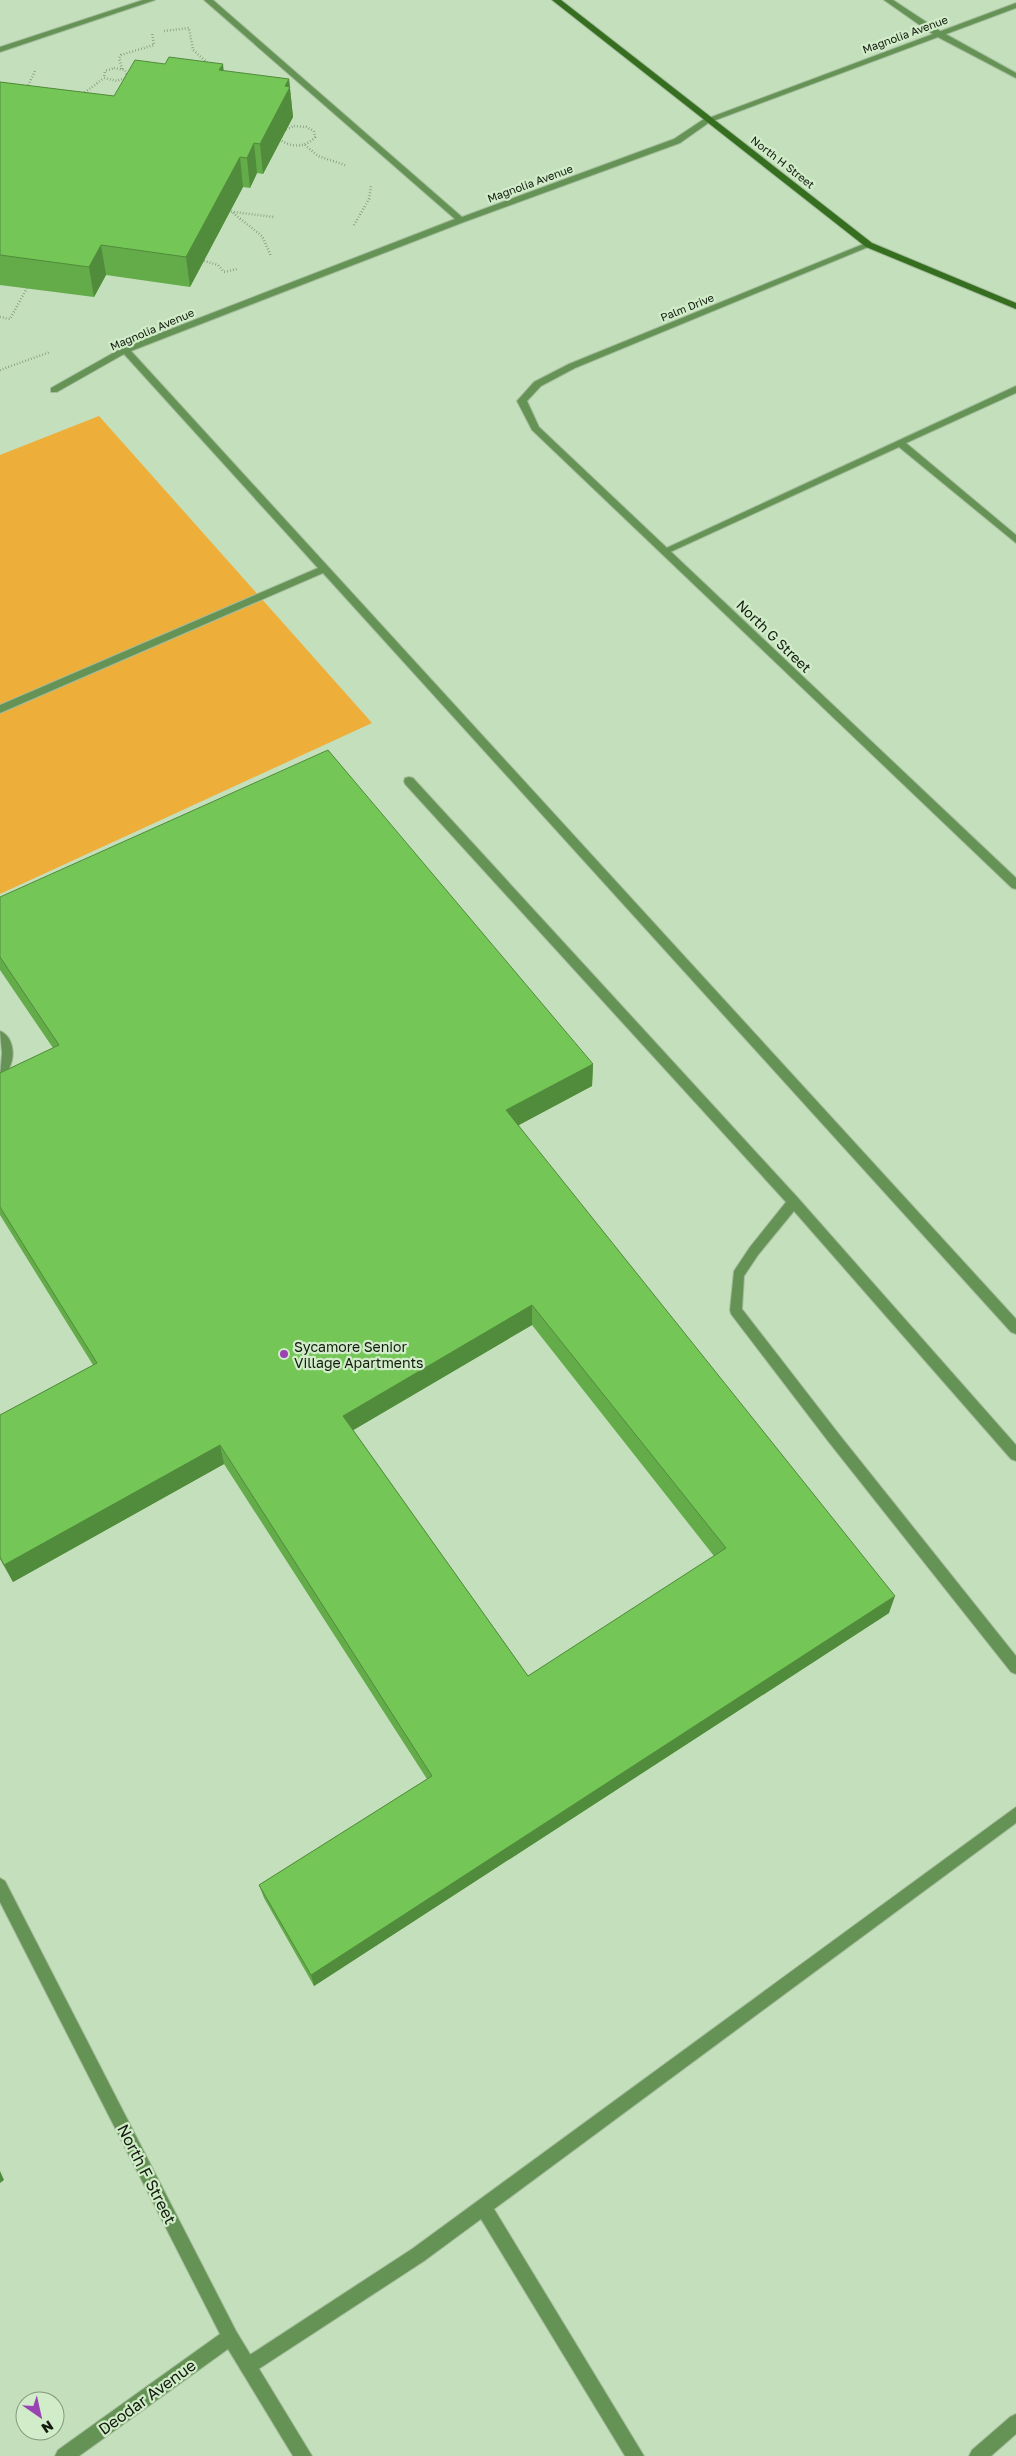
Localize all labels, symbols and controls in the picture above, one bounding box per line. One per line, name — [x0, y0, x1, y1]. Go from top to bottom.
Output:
street label: Magnolia Avenue — [860, 12, 950, 56]
street label: North H Street — [749, 133, 817, 191]
street label: Magnolia Avenue — [485, 161, 575, 205]
street label: Palm Drive — [658, 290, 716, 324]
street label: Magnolia Avenue — [108, 305, 196, 353]
street label: North G Street — [733, 596, 815, 676]
place label: Sycamore Senior Village Apartments — [294, 1338, 423, 1371]
marker: Sycamore Senior Village Apartments — [278, 1348, 290, 1360]
street label: North F Street — [113, 2121, 181, 2227]
street label: Deodar Avenue — [94, 2355, 200, 2439]
north arrow — [15, 2391, 65, 2441]
text: N — [38, 2417, 57, 2437]

